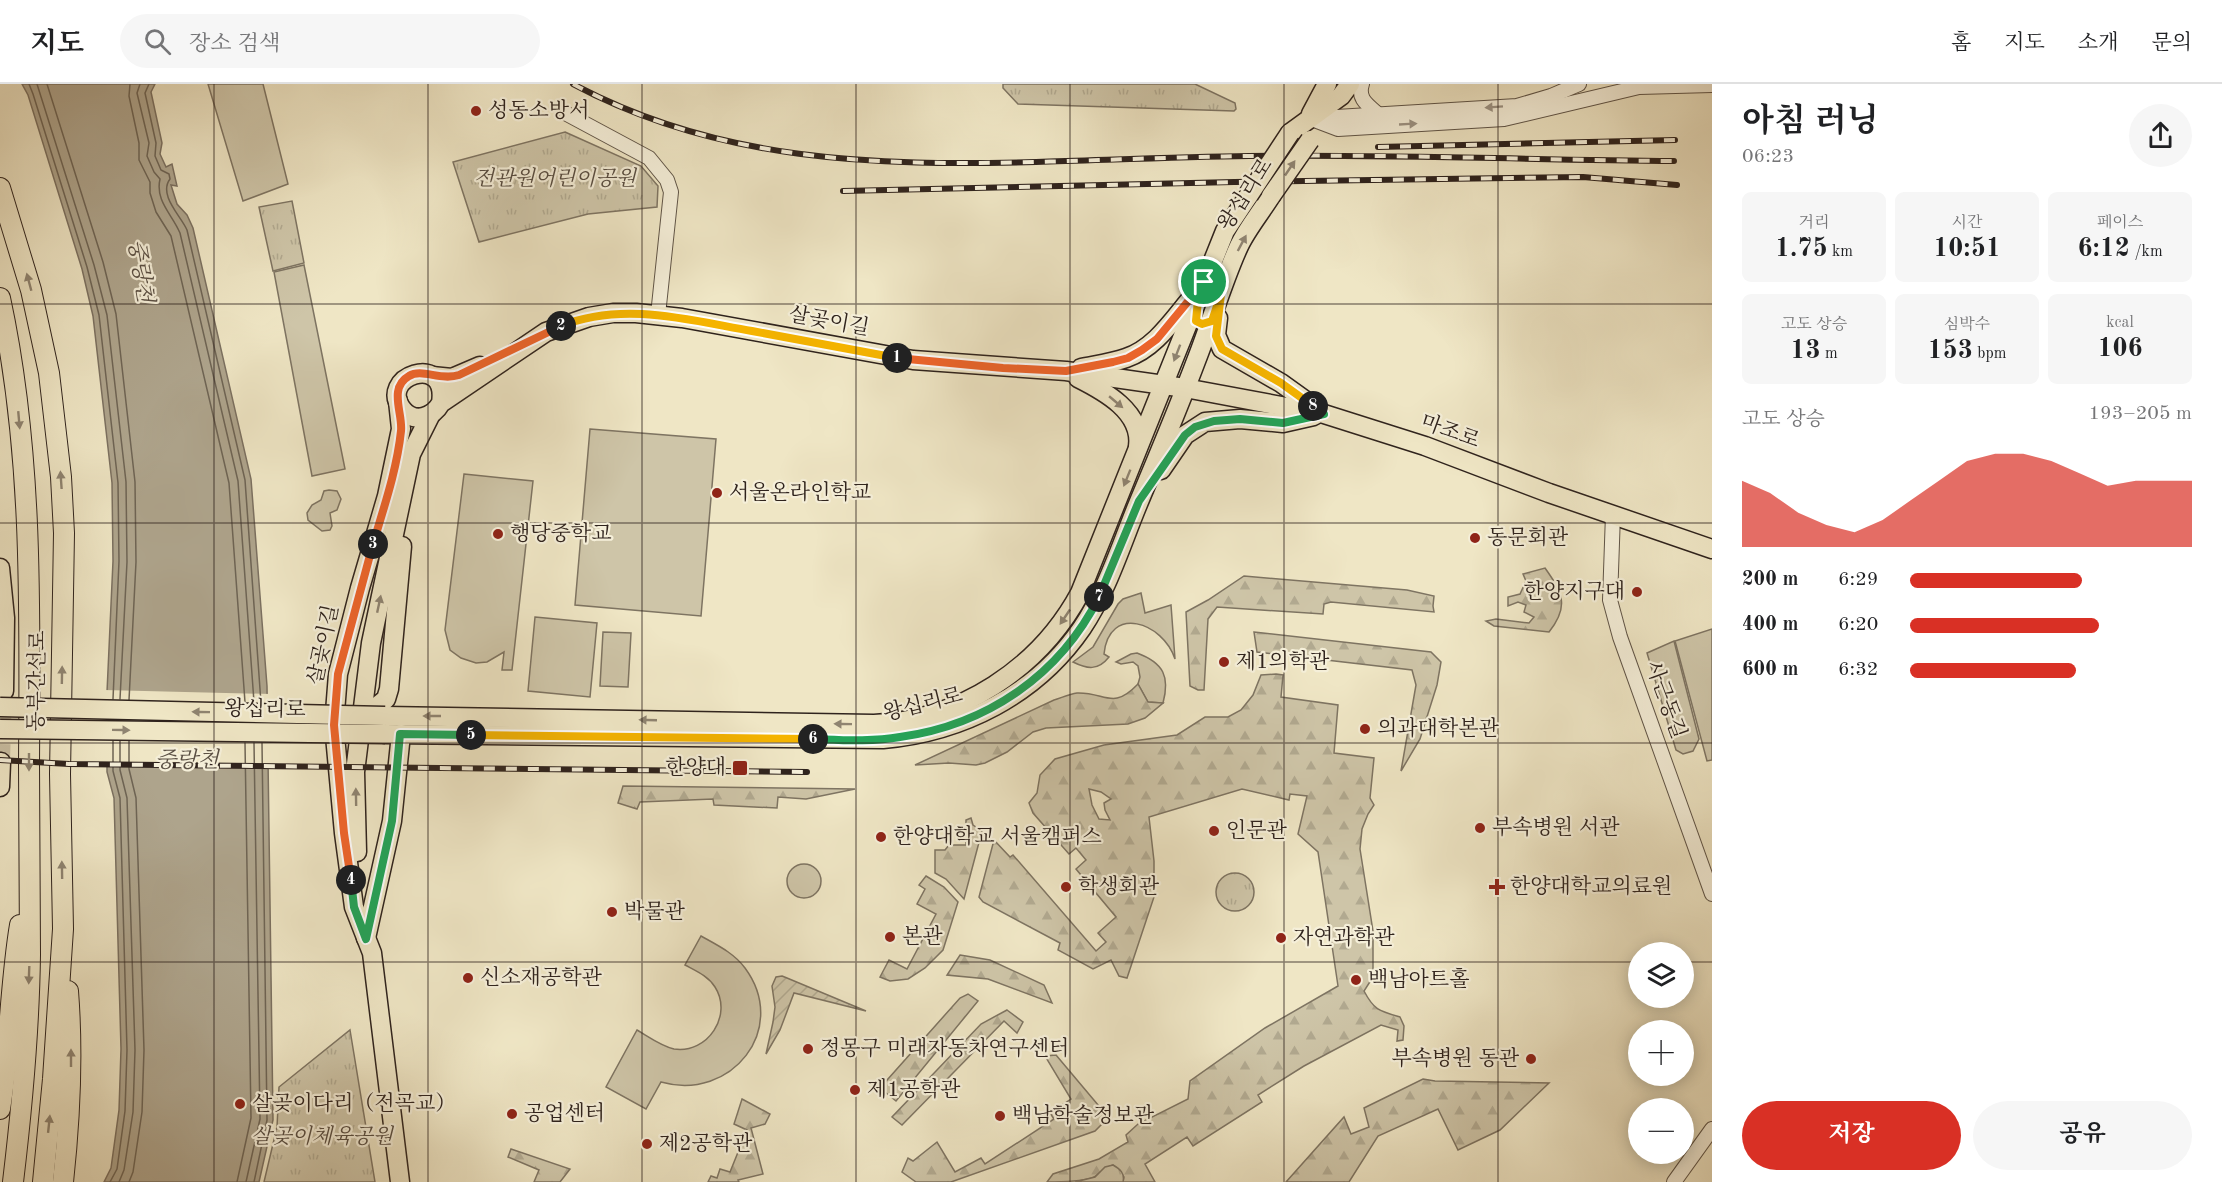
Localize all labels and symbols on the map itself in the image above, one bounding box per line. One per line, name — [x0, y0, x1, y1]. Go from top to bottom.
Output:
place label: 성동소방서 — [488, 99, 589, 122]
one-way arrow — [1484, 103, 1503, 112]
marker: 성동소방서 — [469, 104, 483, 118]
one-way arrow — [1398, 120, 1417, 129]
street label: 왕십리로 — [1213, 154, 1277, 235]
one-way arrow — [1284, 161, 1296, 177]
park label: 전관원어린이공원 — [474, 167, 638, 190]
one-way arrow — [1236, 234, 1246, 252]
water label: 중랑천 — [124, 237, 158, 306]
pin — [1178, 256, 1229, 307]
one-way arrow — [24, 273, 33, 291]
street label: 살곶이길 — [787, 303, 871, 339]
pin: 2 — [546, 311, 576, 341]
pin: 1 — [882, 343, 912, 373]
one-way arrow — [1172, 344, 1181, 362]
pin: 8 — [1298, 391, 1328, 421]
one-way arrow — [1108, 395, 1124, 408]
street label: 마조로 — [1418, 410, 1483, 452]
one-way arrow — [14, 411, 24, 430]
one-way arrow — [1122, 469, 1131, 487]
one-way arrow — [56, 471, 66, 490]
place label: 서울온라인학교 — [729, 481, 871, 504]
marker: 서울온라인학교 — [710, 486, 724, 500]
place label: 행당중학교 — [510, 522, 611, 545]
place label: 동문회관 — [1487, 526, 1569, 549]
marker: 행당중학교 — [491, 527, 505, 541]
pin: 3 — [358, 529, 388, 559]
marker: 동문회관 — [1468, 531, 1482, 545]
place label: 한양지구대 — [1524, 580, 1625, 603]
pin: 7 — [1084, 582, 1114, 612]
marker: 한양지구대 — [1630, 585, 1644, 599]
one-way arrow — [375, 595, 384, 614]
street label: 살곶이길 — [303, 603, 343, 687]
one-way arrow — [1060, 609, 1071, 625]
street label: 동부간선로 — [25, 630, 49, 732]
place label: 제1의학관 — [1236, 650, 1330, 673]
marker: 제1의학관 — [1217, 655, 1231, 669]
street label: 사근동길 — [1641, 658, 1691, 742]
one-way arrow — [57, 666, 67, 685]
street label: 왕십리로 — [881, 683, 965, 725]
street label: 왕십리로 — [224, 697, 306, 721]
one-way arrow — [191, 707, 210, 717]
one-way arrow — [423, 711, 442, 721]
one-way arrow — [639, 715, 658, 725]
place label: 의과대학본관 — [1377, 716, 1499, 740]
one-way arrow — [834, 719, 853, 729]
pin: 5 — [456, 720, 486, 750]
marker: 의과대학본관 — [1358, 722, 1372, 736]
pin: 6 — [798, 724, 828, 754]
one-way arrow — [112, 726, 131, 735]
water label: 중랑천 — [155, 748, 221, 772]
one-way arrow — [24, 753, 34, 772]
place label: 한양대 — [665, 756, 726, 779]
marker: 한양대 — [731, 759, 749, 777]
one-way arrow — [351, 788, 360, 807]
place label: 부속병원 서관 — [1492, 816, 1620, 839]
place label: 인문관 — [1226, 819, 1288, 842]
marker: 부속병원 서관 — [1473, 821, 1487, 835]
marker: 인문관 — [1207, 824, 1221, 838]
place label: 한양대학교 서울캠퍼스 — [893, 825, 1102, 848]
marker: 한양대학교 서울캠퍼스 — [874, 830, 888, 844]
one-way arrow — [57, 861, 67, 880]
pin: 4 — [336, 865, 366, 895]
place label: 학생회관 — [1078, 875, 1160, 898]
place label: 한양대학교의료원 — [1510, 875, 1672, 898]
marker: 한양대학교의료원 — [1488, 878, 1506, 896]
marker: 학생회관 — [1059, 880, 1073, 894]
place label: 박물관 — [624, 900, 686, 923]
marker: 박물관 — [605, 905, 619, 919]
place label: 본관 — [902, 924, 943, 948]
place label: 자연과학관 — [1293, 926, 1395, 949]
marker: 본관 — [883, 930, 897, 944]
marker: 자연과학관 — [1274, 931, 1288, 945]
one-way arrow — [24, 966, 34, 985]
place label: 신소재공학관 — [480, 966, 602, 989]
place label: 백남아트홀 — [1368, 967, 1469, 991]
marker: 신소재공학관 — [461, 971, 475, 985]
marker: 백남아트홀 — [1349, 973, 1363, 987]
place label: 정몽구 미래자동차연구센터 — [820, 1037, 1069, 1060]
marker: 정몽구 미래자동차연구센터 — [801, 1042, 815, 1056]
place label: 부속병원 동관 — [1391, 1047, 1520, 1070]
one-way arrow — [66, 1049, 76, 1068]
marker: 부속병원 동관 — [1524, 1052, 1538, 1066]
place label: 제1공학관 — [867, 1078, 961, 1101]
marker: 제1공학관 — [848, 1083, 862, 1097]
place label: 살곶이다리（전곡교） — [252, 1092, 456, 1115]
marker: 살곶이다리（전곡교） — [233, 1097, 247, 1111]
place label: 공업센터 — [524, 1102, 605, 1125]
place label: 백남학술정보관 — [1012, 1104, 1155, 1127]
marker: 공업센터 — [505, 1107, 519, 1121]
marker: 백남학술정보관 — [993, 1109, 1007, 1123]
one-way arrow — [44, 1114, 54, 1133]
park label: 살곶이체육공원 — [251, 1125, 395, 1148]
place label: 제2공학관 — [659, 1132, 753, 1155]
marker: 제2공학관 — [640, 1137, 654, 1151]

